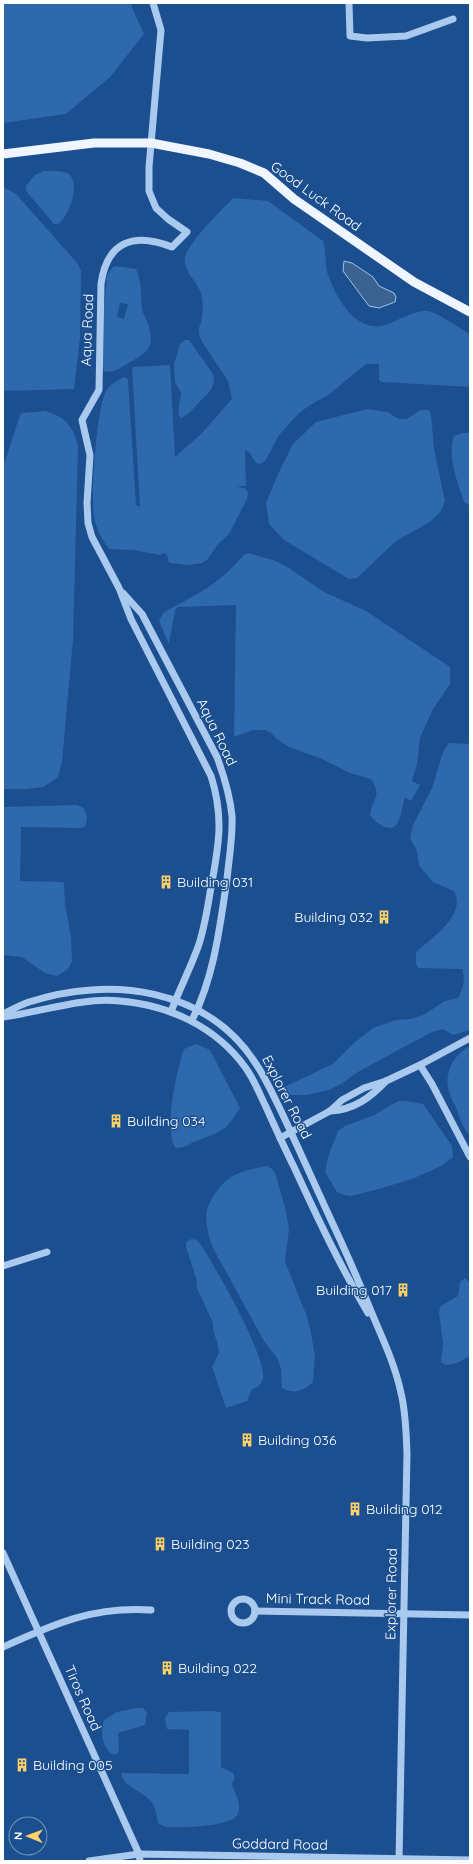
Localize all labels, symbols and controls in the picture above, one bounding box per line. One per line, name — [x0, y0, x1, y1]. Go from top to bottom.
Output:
street label: Good Luck Road — [267, 157, 365, 235]
street label: Aqua Road — [77, 293, 97, 367]
street label: Aqua Road — [193, 695, 241, 769]
place label: Building 031 — [177, 873, 253, 891]
building icon: Building 031 — [158, 874, 174, 890]
place label: Building 032 — [294, 908, 373, 926]
building icon: Building 032 — [376, 909, 392, 925]
street label: Explorer Road — [258, 1052, 316, 1142]
place label: Building 034 — [127, 1112, 205, 1130]
building icon: Building 034 — [108, 1113, 124, 1129]
place label: Building 017 — [316, 1281, 392, 1299]
building icon: Building 017 — [395, 1282, 411, 1298]
place label: Building 036 — [258, 1431, 337, 1449]
building icon: Building 036 — [239, 1432, 255, 1448]
place label: Building 012 — [366, 1500, 443, 1518]
building icon: Building 012 — [347, 1501, 363, 1517]
place label: Building 023 — [171, 1535, 250, 1553]
building icon: Building 023 — [152, 1536, 168, 1552]
street label: Explorer Road — [381, 1548, 401, 1640]
street label: Mini Track Road — [266, 1589, 370, 1609]
place label: Building 022 — [178, 1659, 257, 1677]
building icon: Building 022 — [159, 1660, 175, 1676]
street label: Tiros Road — [61, 1662, 105, 1734]
place label: Building 005 — [33, 1756, 113, 1774]
building icon: Building 005 — [14, 1757, 30, 1773]
north arrow — [8, 1816, 48, 1856]
text: N — [11, 1832, 25, 1840]
street label: Goddard Road — [232, 1834, 328, 1854]

